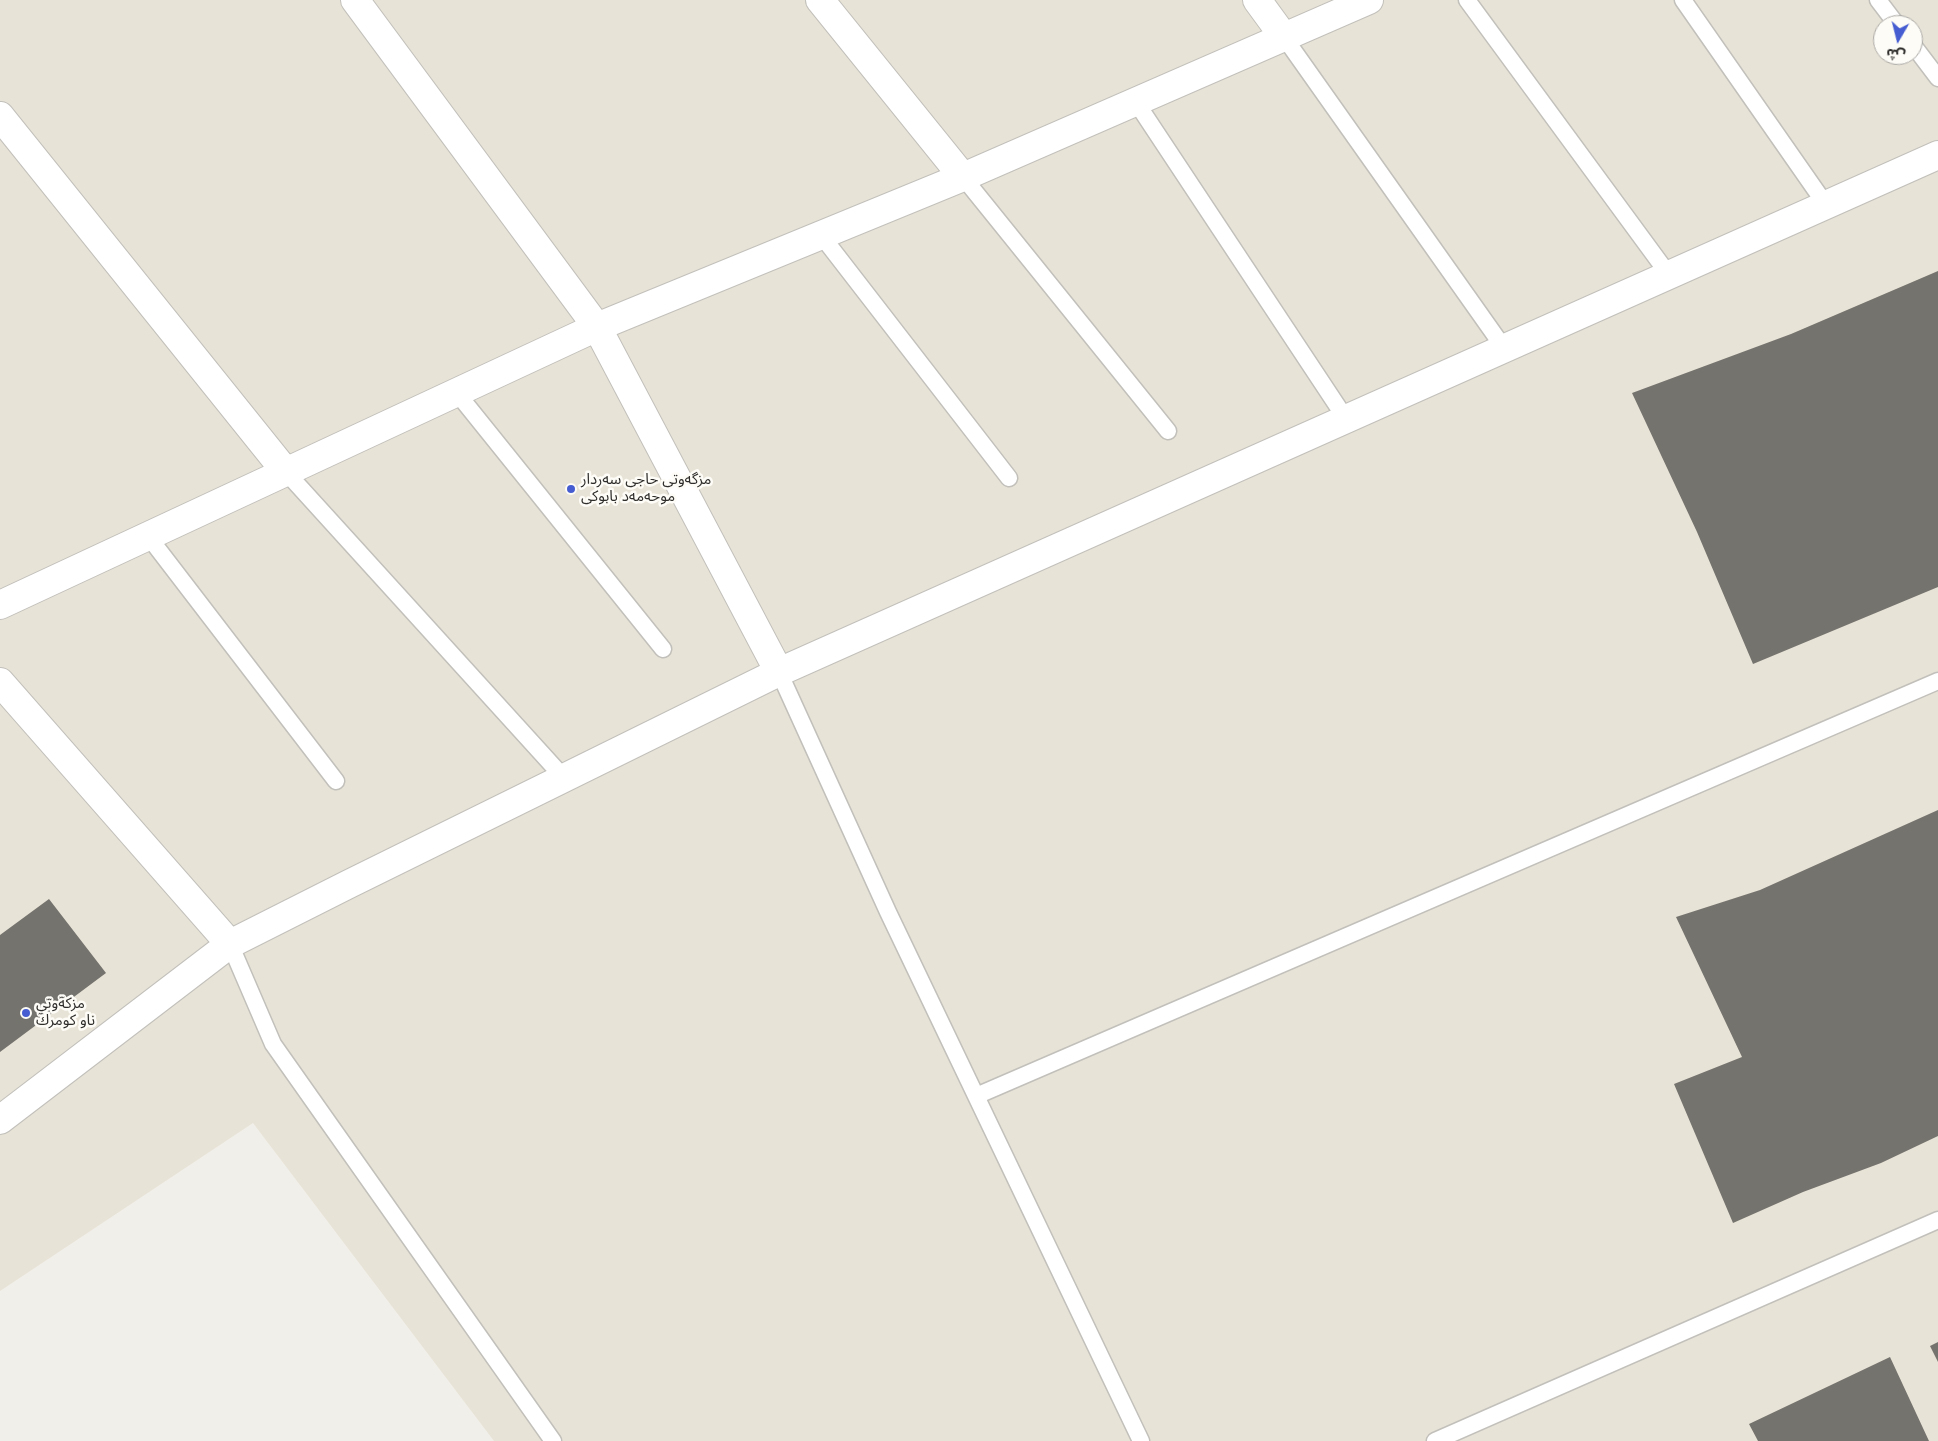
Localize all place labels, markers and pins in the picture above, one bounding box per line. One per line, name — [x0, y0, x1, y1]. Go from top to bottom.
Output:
place label: مزگەوتی حاجی سەردار موحەمەد بابوکی — [581, 471, 711, 506]
marker: مزگەوتی حاجی سەردار موحەمەد بابوکی — [565, 483, 577, 495]
place label: مزكةوتي ناو كومرك — [36, 995, 95, 1030]
marker: مزكةوتي ناو كومرك — [20, 1007, 32, 1019]

